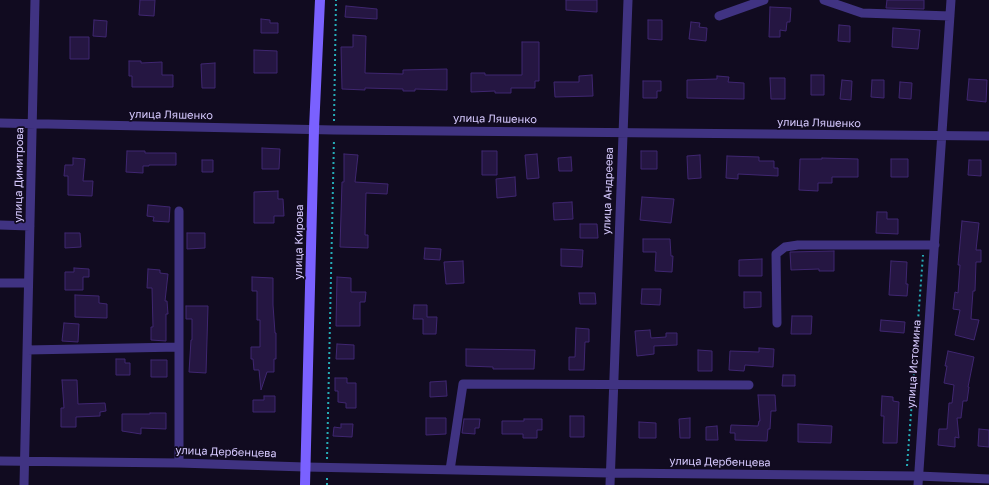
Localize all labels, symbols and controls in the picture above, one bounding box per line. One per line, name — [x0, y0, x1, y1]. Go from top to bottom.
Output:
street label: улица Ляшенко — [129, 108, 213, 122]
street label: улица Ляшенко — [453, 112, 537, 126]
street label: улица Ляшенко — [777, 116, 861, 130]
street label: улица Димитрова — [12, 127, 26, 223]
street label: улица Андреева — [600, 147, 616, 235]
street label: улица Кирова — [292, 204, 306, 280]
street label: улица Истомина — [904, 319, 924, 409]
street label: улица Дербенцева — [175, 444, 277, 460]
street label: улица Дербенцева — [669, 455, 771, 469]

